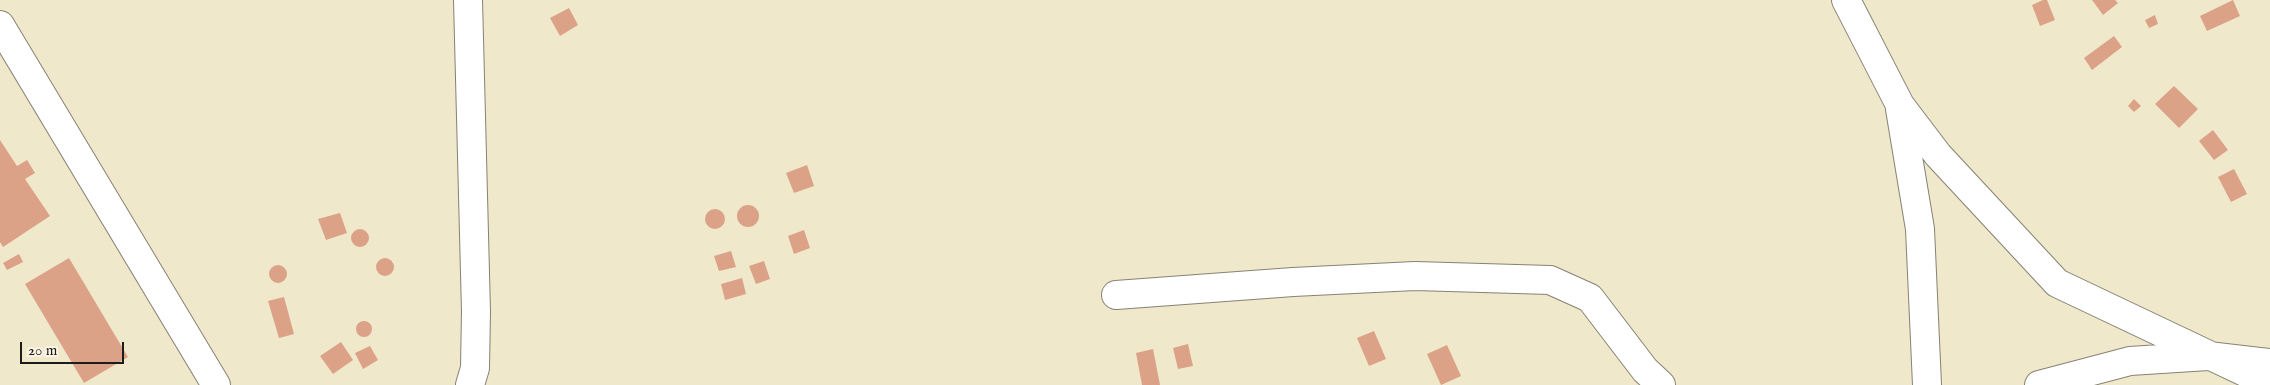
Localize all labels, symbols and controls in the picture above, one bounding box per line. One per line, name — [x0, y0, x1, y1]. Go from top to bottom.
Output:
scale bar — [22, 332, 126, 364]
text: 20 m — [28, 341, 57, 360]

